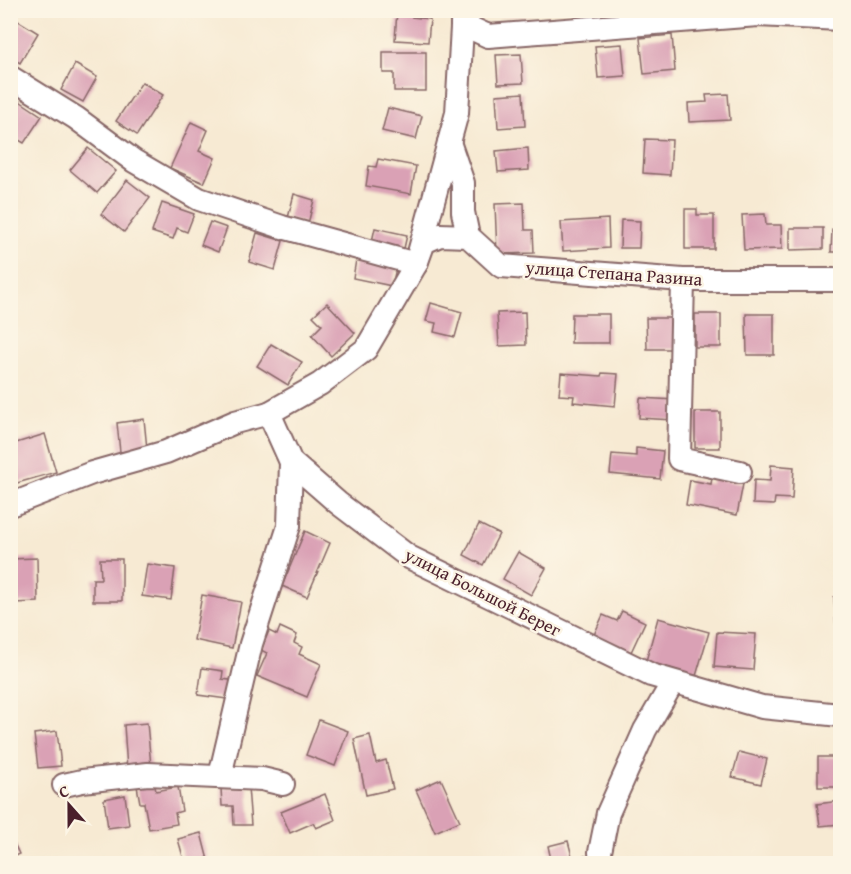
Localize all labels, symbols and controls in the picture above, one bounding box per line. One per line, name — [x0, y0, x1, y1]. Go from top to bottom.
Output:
street label: улица Степана Разина — [524, 253, 704, 293]
street label: улица Большой Берег — [399, 540, 566, 643]
north arrow — [39, 775, 99, 835]
text: С — [55, 778, 72, 804]

